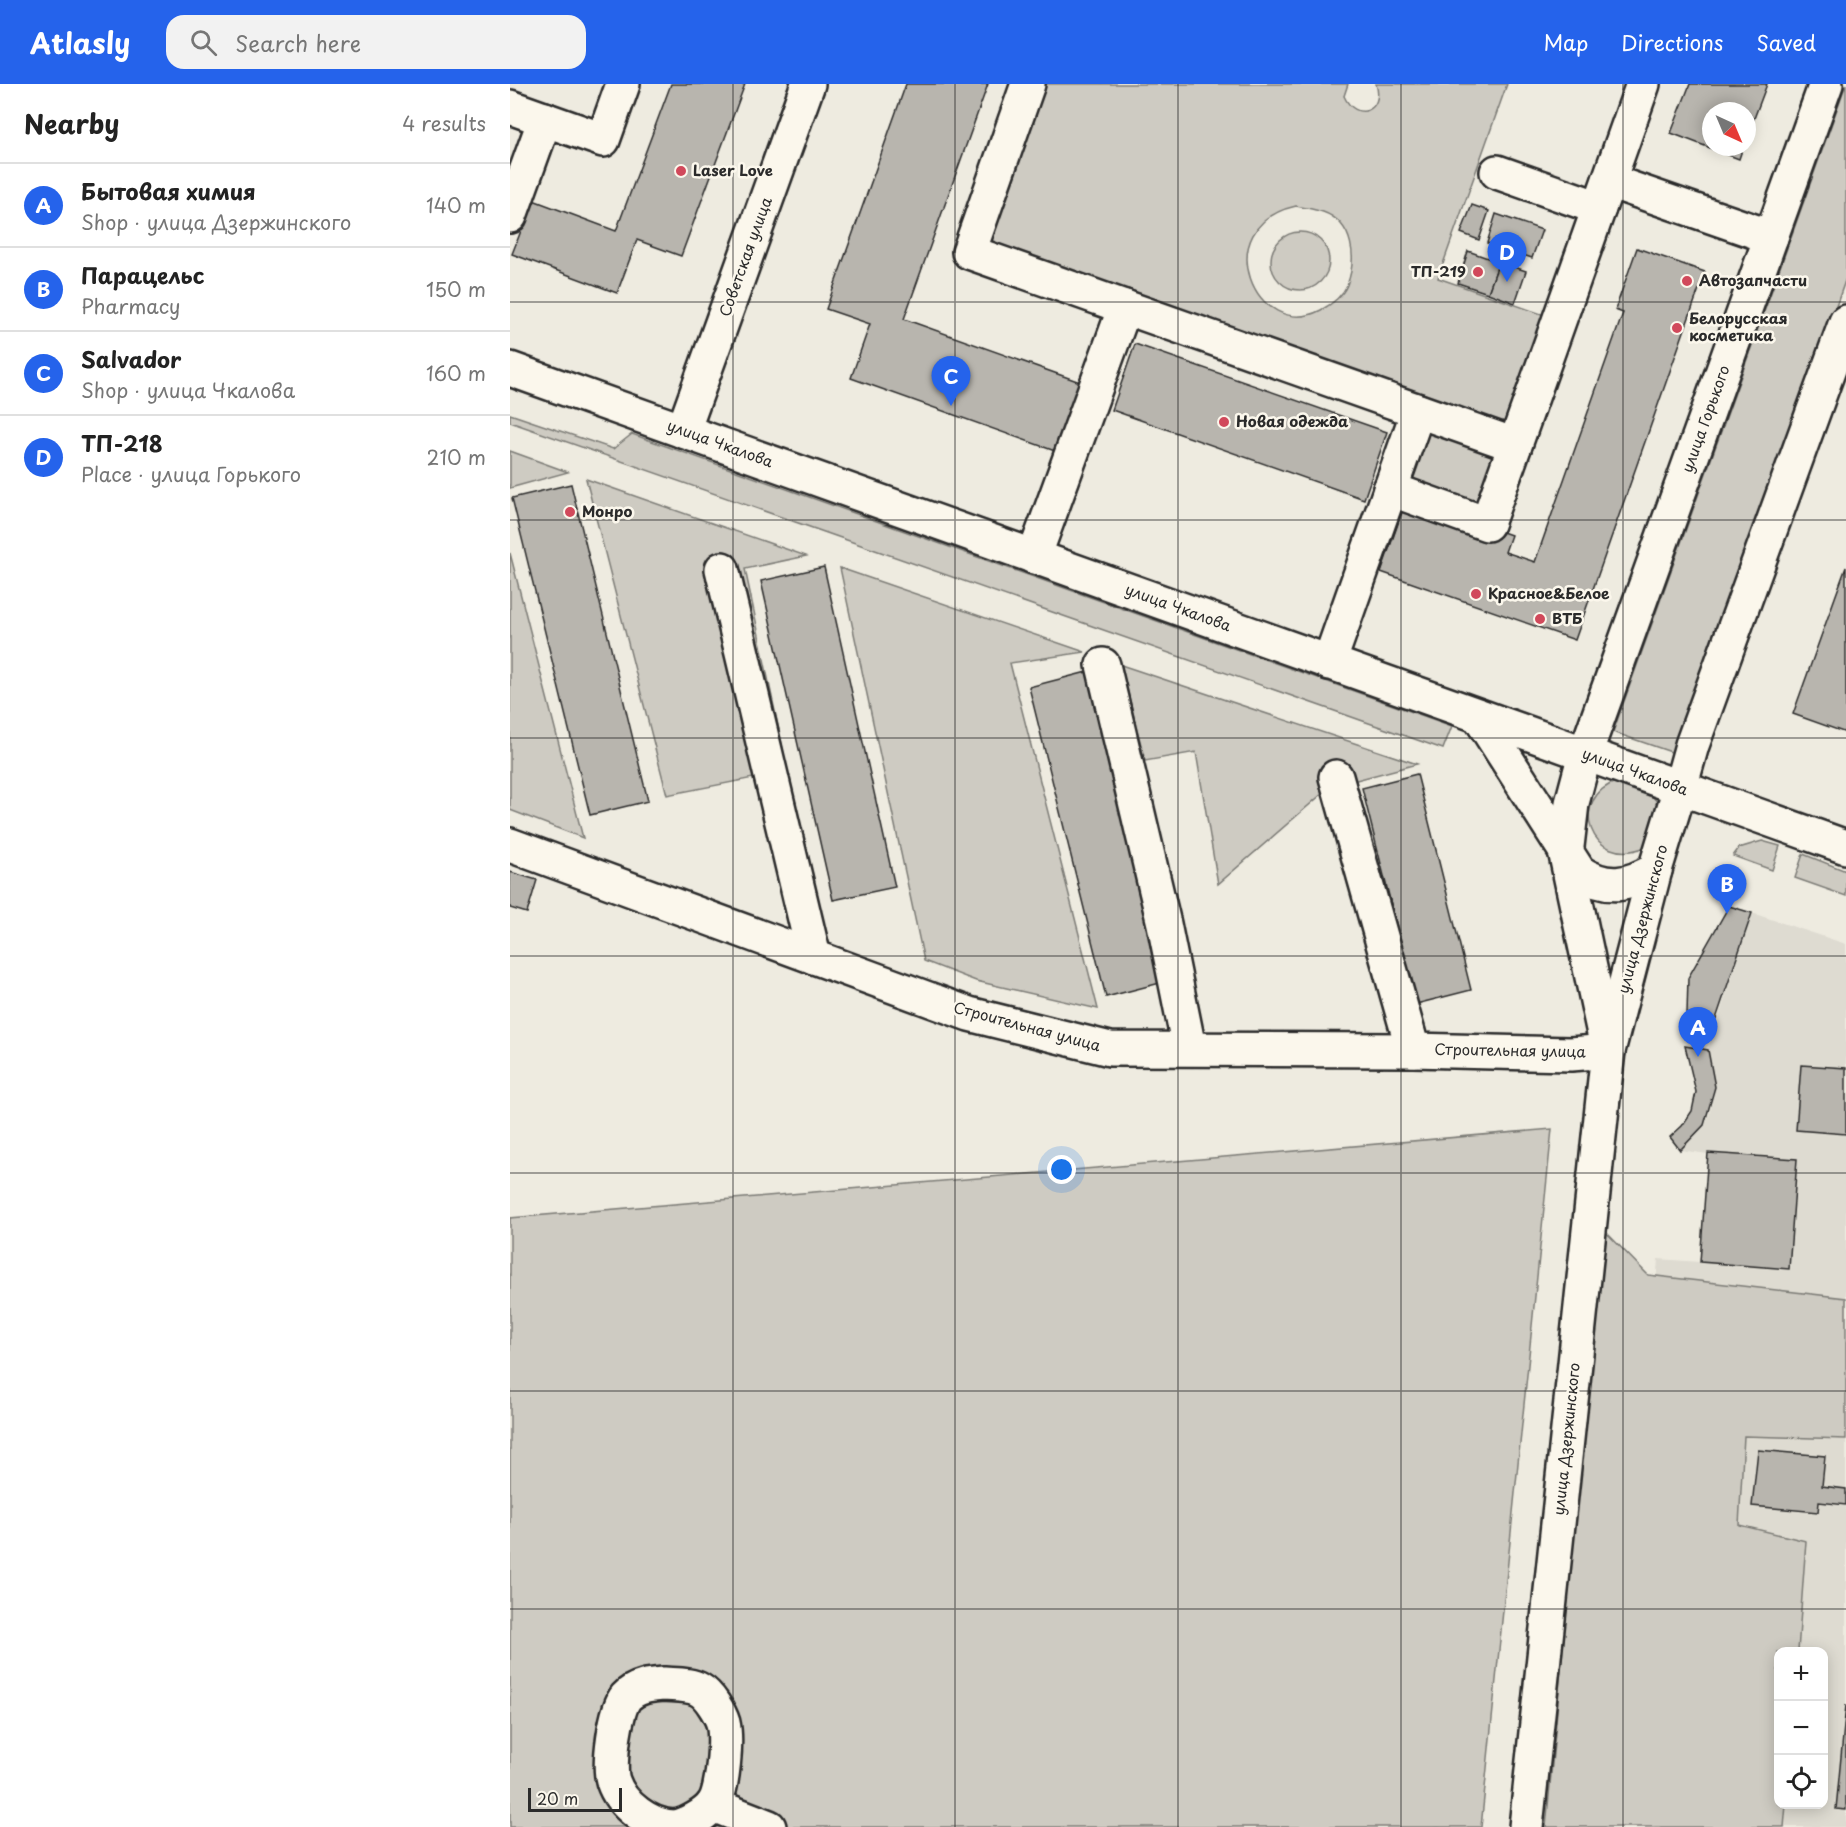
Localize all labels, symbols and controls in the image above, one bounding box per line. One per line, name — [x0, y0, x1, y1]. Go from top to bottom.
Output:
search box — [166, 15, 586, 69]
text: Atlasly — [30, 21, 130, 64]
icon: search — [187, 26, 220, 59]
text: Search here — [235, 26, 361, 59]
text: Map — [1543, 26, 1588, 58]
text: Directions — [1621, 26, 1723, 58]
text: Saved — [1756, 26, 1816, 58]
north arrow — [1702, 102, 1756, 156]
text: Nearby — [24, 104, 119, 143]
text: 4 results — [402, 108, 486, 138]
place label: Laser Love — [693, 158, 773, 181]
marker: Laser Love — [674, 164, 688, 178]
text: Бытовая химия — [81, 174, 256, 207]
text: A — [36, 190, 51, 220]
text: 140 m — [426, 190, 486, 220]
street label: Советская улица — [712, 193, 777, 320]
text: Shop · улица Дзержинского — [81, 207, 351, 237]
pin: D — [1488, 232, 1526, 282]
text: Парацельс — [81, 258, 204, 291]
place label: ТП-219 — [1411, 259, 1466, 282]
marker: ТП-219 — [1471, 265, 1485, 279]
place label: Автозапчасти — [1699, 268, 1807, 291]
text: B — [37, 274, 50, 304]
text: 150 m — [426, 274, 486, 304]
marker: Автозапчасти — [1680, 274, 1694, 288]
text: Pharmacy — [81, 291, 181, 321]
place label: Белорусская косметика — [1689, 306, 1788, 346]
marker: Белорусская косметика — [1670, 321, 1684, 335]
text: Salvador — [81, 342, 181, 375]
pin: C — [932, 356, 970, 406]
text: C — [36, 358, 51, 388]
text: 160 m — [426, 358, 486, 388]
street label: улица Горького — [1674, 362, 1735, 475]
text: Shop · улица Чкалова — [81, 375, 295, 405]
place label: Новая одежда — [1236, 409, 1349, 432]
street label: улица Чкалова — [664, 413, 777, 473]
marker: Новая одежда — [1217, 415, 1231, 429]
text: ТП-218 — [81, 426, 163, 459]
text: D — [36, 442, 51, 472]
text: 210 m — [427, 442, 486, 472]
text: Place · улица Горького — [81, 459, 301, 489]
place label: Монро — [582, 499, 632, 522]
marker: Монро — [563, 505, 577, 519]
street label: улица Чкалова — [1122, 577, 1235, 637]
place label: Красное&Белое — [1488, 581, 1610, 604]
marker: Красное&Белое — [1469, 587, 1483, 601]
place label: ВТБ — [1552, 606, 1582, 629]
marker: ВТБ — [1533, 612, 1547, 626]
street label: улица Чкалова — [1579, 741, 1692, 801]
street label: улица Дзержинского — [1611, 842, 1673, 996]
pin: B — [1708, 864, 1746, 914]
street label: Строительная улица — [951, 995, 1104, 1056]
pin: A — [1678, 1008, 1718, 1057]
street label: Строительная улица — [1434, 1037, 1587, 1062]
your location — [1047, 1155, 1076, 1184]
street label: улица Дзержинского — [1546, 1361, 1585, 1516]
map controls — [1774, 1647, 1828, 1809]
button: + — [1774, 1647, 1828, 1701]
button: − — [1774, 1701, 1828, 1755]
button: locate — [1774, 1755, 1828, 1809]
scale bar — [528, 1785, 622, 1812]
text: 20 m — [537, 1786, 578, 1810]

